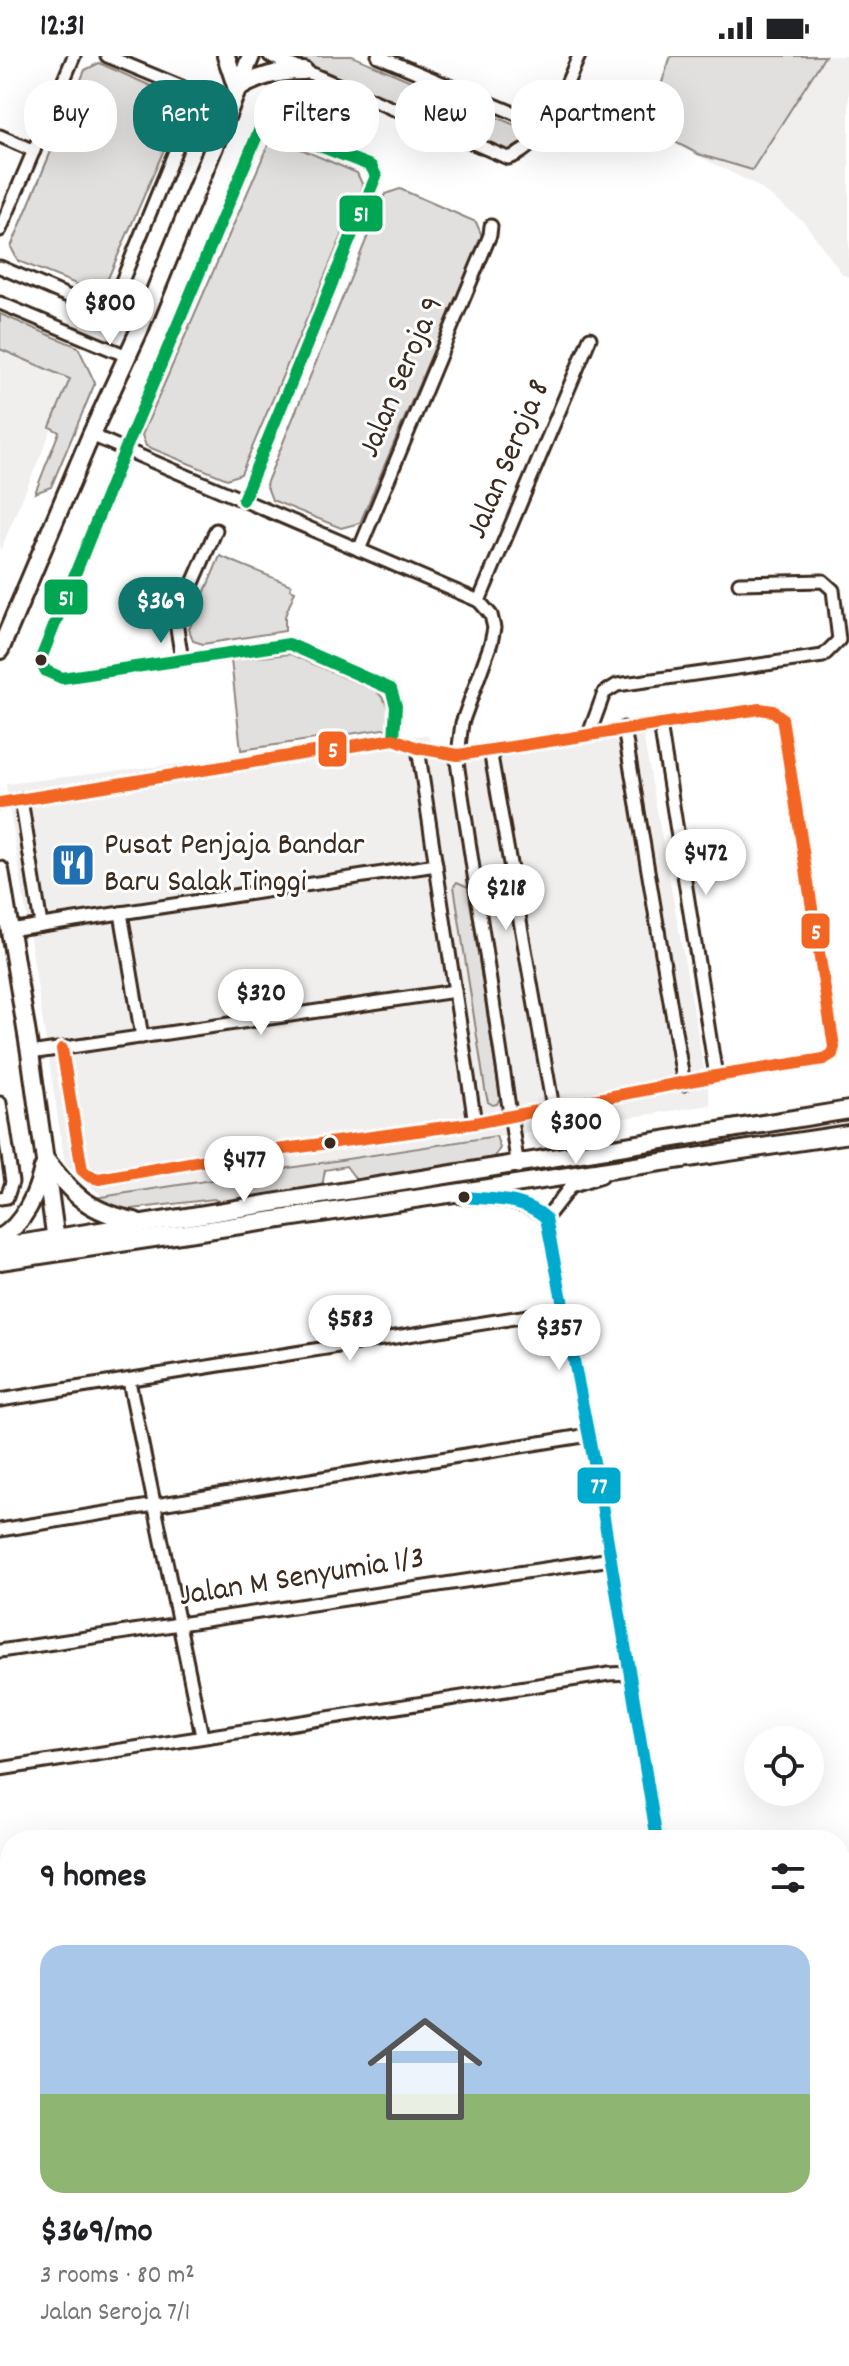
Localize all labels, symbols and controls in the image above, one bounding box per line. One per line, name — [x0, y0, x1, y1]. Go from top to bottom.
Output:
text: 12:31 — [40, 7, 85, 50]
chip: Buy — [24, 80, 117, 152]
chip: Rent — [133, 80, 238, 152]
chip: Filters — [254, 80, 379, 152]
chip: New — [395, 80, 495, 152]
chip: Apartment — [511, 80, 684, 152]
line badge: 51 — [338, 194, 384, 233]
text: 51 — [353, 201, 369, 232]
pin: $800 — [63, 279, 157, 347]
text: $800 — [84, 286, 136, 323]
street label: Jalan Seroja 9 — [348, 290, 458, 466]
street label: Jalan Seroja 8 — [456, 373, 564, 547]
pin: $369 — [114, 577, 208, 645]
line badge: 51 — [43, 578, 89, 616]
text: $369 — [136, 584, 186, 621]
text: 51 — [58, 585, 74, 616]
unlabelled marker — [33, 652, 49, 668]
line badge: 5 — [317, 730, 348, 768]
text: 5 — [328, 737, 338, 768]
place label: Pusat Penjaja Bandar Baru Salak Tinggi — [104, 824, 364, 907]
pin: $472 — [659, 829, 753, 897]
text: $472 — [683, 836, 729, 873]
restaurant icon: Pusat Penjaja Bandar Baru Salak Tinggi — [49, 841, 97, 889]
pin: $218 — [459, 864, 553, 932]
text: $218 — [486, 871, 526, 908]
line badge: 5 — [800, 912, 831, 950]
text: 5 — [811, 919, 821, 950]
pin: $320 — [214, 969, 308, 1037]
text: $320 — [236, 976, 286, 1013]
pin: $300 — [529, 1098, 623, 1166]
text: $300 — [549, 1105, 603, 1142]
unlabelled marker — [322, 1135, 338, 1151]
pin: $477 — [197, 1136, 291, 1204]
text: $477 — [222, 1143, 266, 1180]
unlabelled marker — [456, 1189, 472, 1205]
pin: $583 — [303, 1295, 397, 1363]
text: $583 — [326, 1302, 374, 1339]
pin: $357 — [512, 1304, 606, 1372]
text: $357 — [536, 1311, 582, 1348]
line badge: 77 — [576, 1466, 622, 1505]
text: 77 — [591, 1473, 608, 1504]
street label: Jalan M Senyumia 1/3 — [176, 1537, 428, 1621]
map controls — [744, 1726, 824, 1806]
button: locate — [744, 1726, 824, 1806]
text: 9 homes — [40, 1854, 147, 1903]
icon: filters — [766, 1856, 810, 1900]
icon: home — [353, 1997, 497, 2141]
text: $369/mo — [40, 2209, 153, 2258]
text: 3 rooms · 80 m² — [40, 2258, 195, 2295]
text: Jalan Seroja 7/1 — [40, 2295, 190, 2332]

